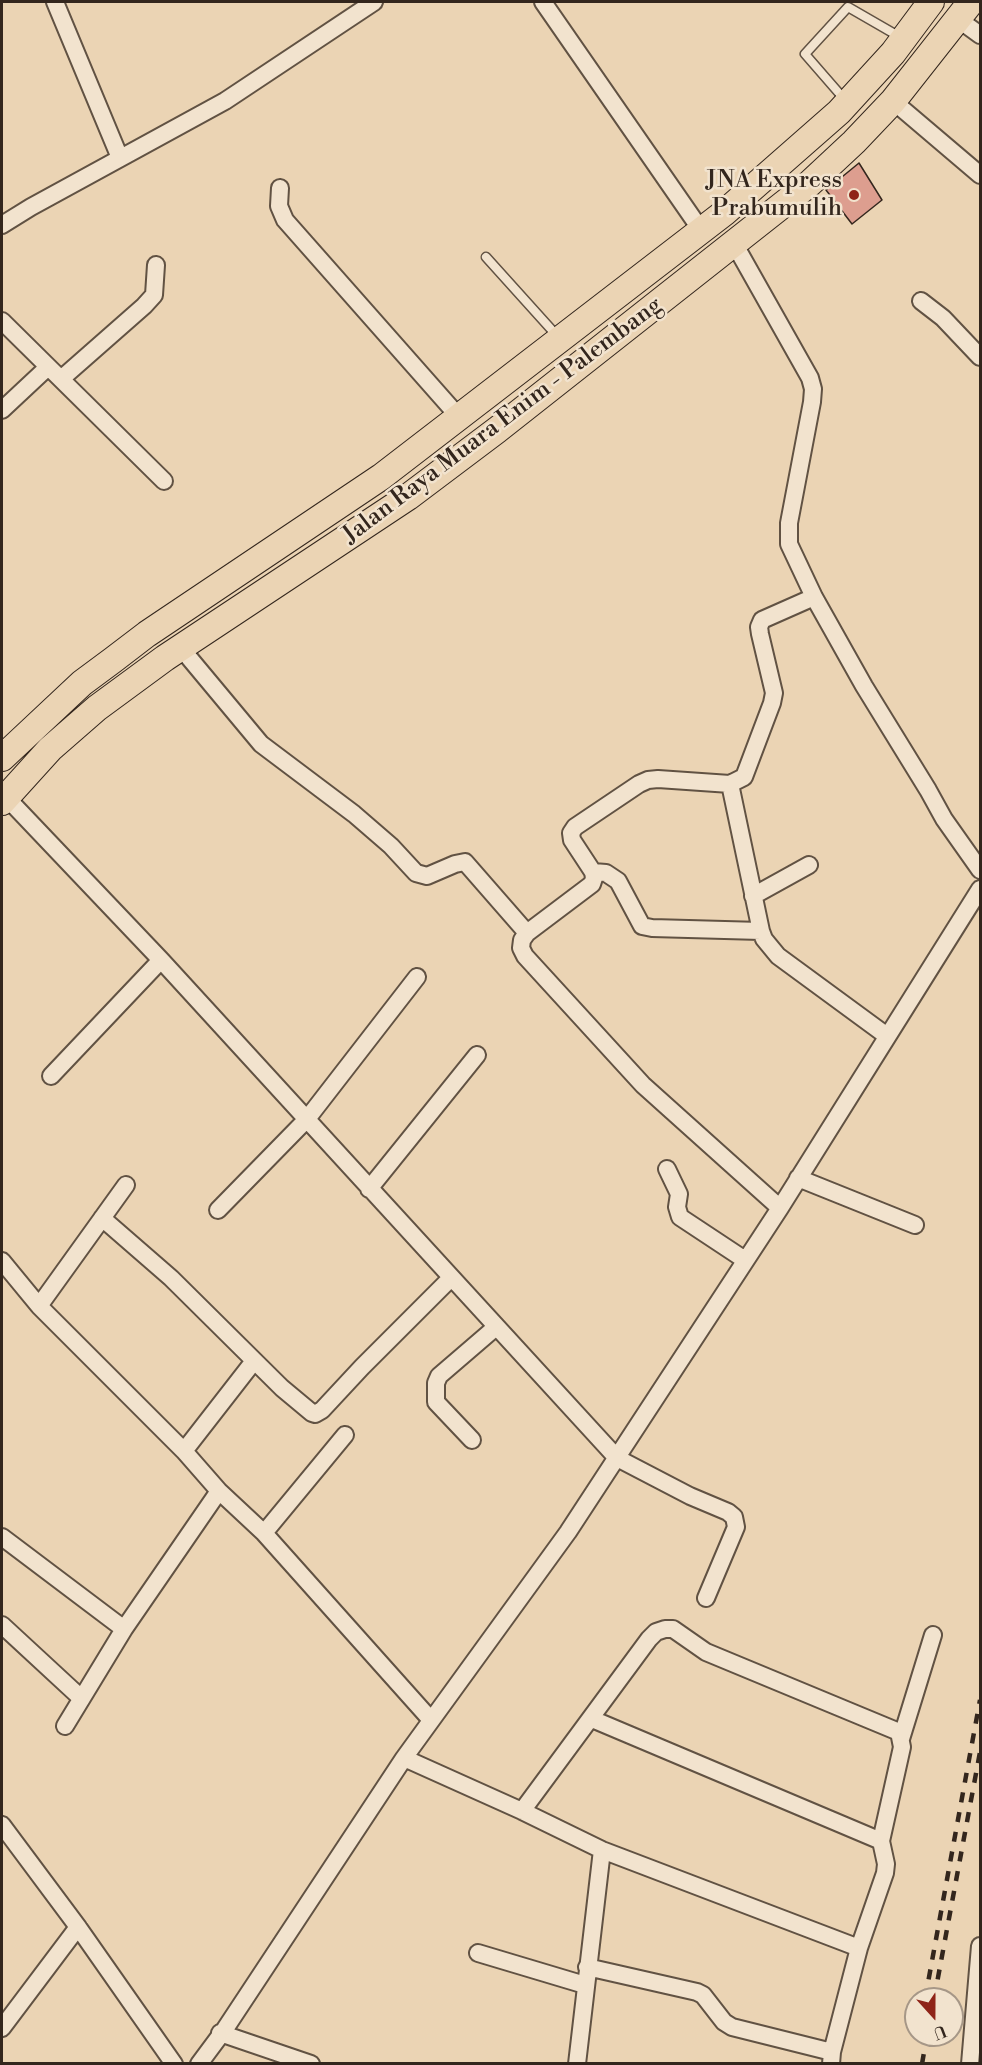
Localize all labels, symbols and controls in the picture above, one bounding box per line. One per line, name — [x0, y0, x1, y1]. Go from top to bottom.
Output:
place label: JNA Express Prabumulih — [706, 167, 842, 223]
marker: JNA Express Prabumulih — [847, 188, 861, 202]
street label: Jalan Raya Muara Enim - Palembang — [338, 291, 668, 551]
north arrow — [904, 1987, 964, 2047]
text: U — [930, 2020, 949, 2043]

